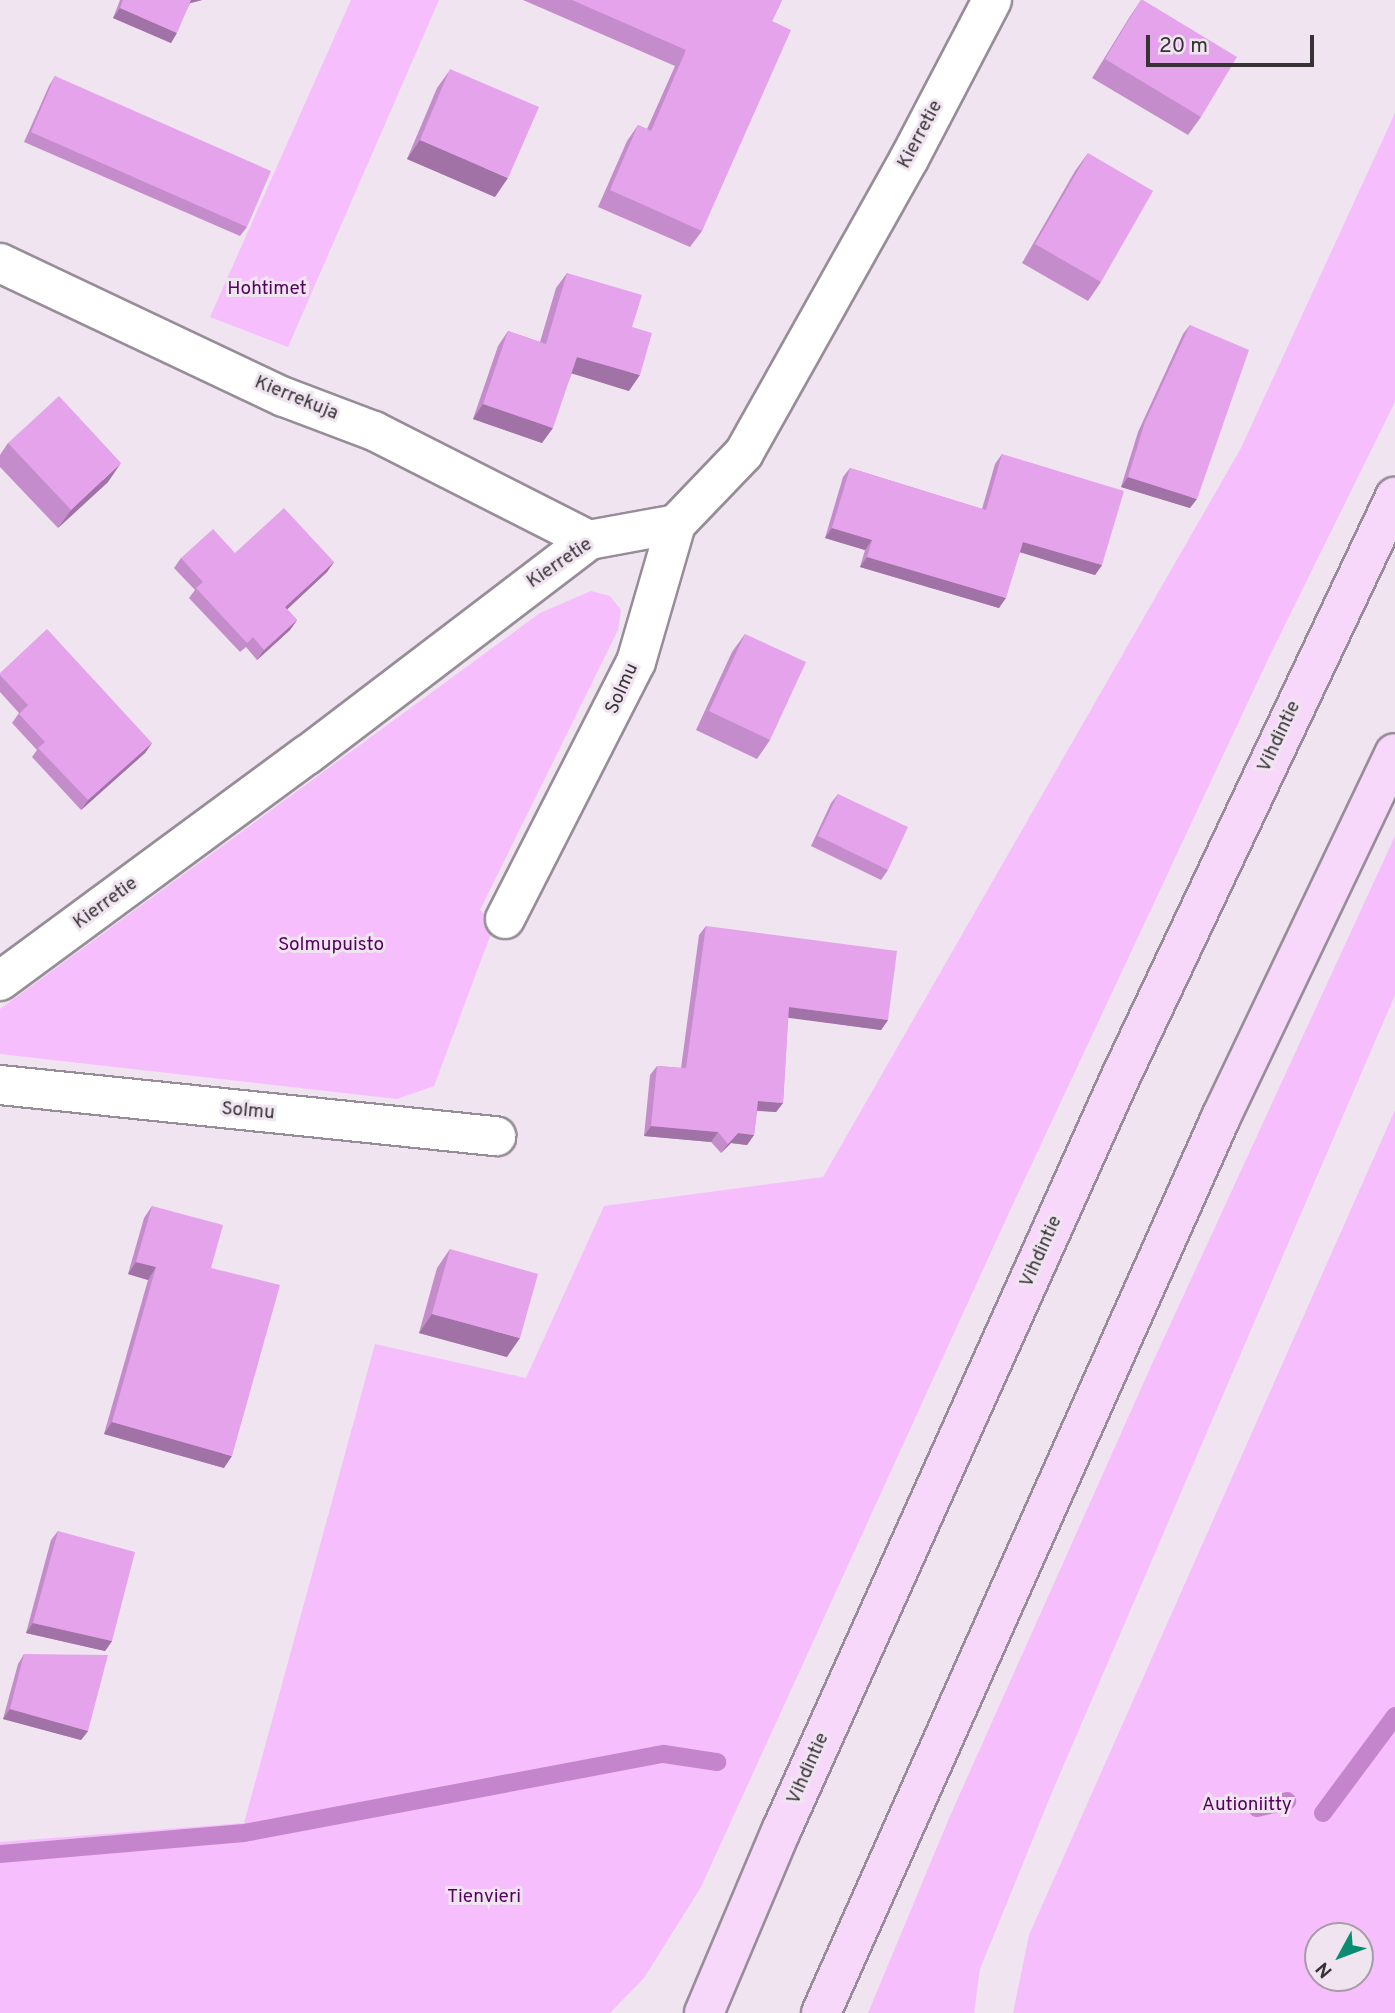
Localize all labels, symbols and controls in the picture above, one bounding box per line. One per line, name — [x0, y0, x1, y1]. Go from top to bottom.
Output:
scale bar — [1150, 21, 1318, 65]
text: 20 m — [1159, 33, 1208, 60]
street label: Kierretie — [894, 97, 948, 173]
park label: Hohtimet — [227, 279, 307, 301]
street label: Kierrekuja — [251, 372, 341, 426]
street label: Kierretie — [523, 534, 597, 594]
street label: Solmu — [602, 660, 644, 718]
street label: Vihdintie — [1254, 698, 1306, 776]
street label: Kierretie — [69, 873, 143, 935]
park label: Solmupuisto — [278, 935, 384, 957]
street label: Solmu — [220, 1098, 276, 1126]
street label: Vihdintie — [1016, 1213, 1068, 1291]
street label: Vihdintie — [783, 1730, 835, 1808]
park label: Autioniitty — [1202, 1795, 1292, 1817]
park label: Tienvieri — [447, 1887, 521, 1909]
north arrow — [1304, 1922, 1374, 1992]
text: N — [1311, 1956, 1338, 1982]

